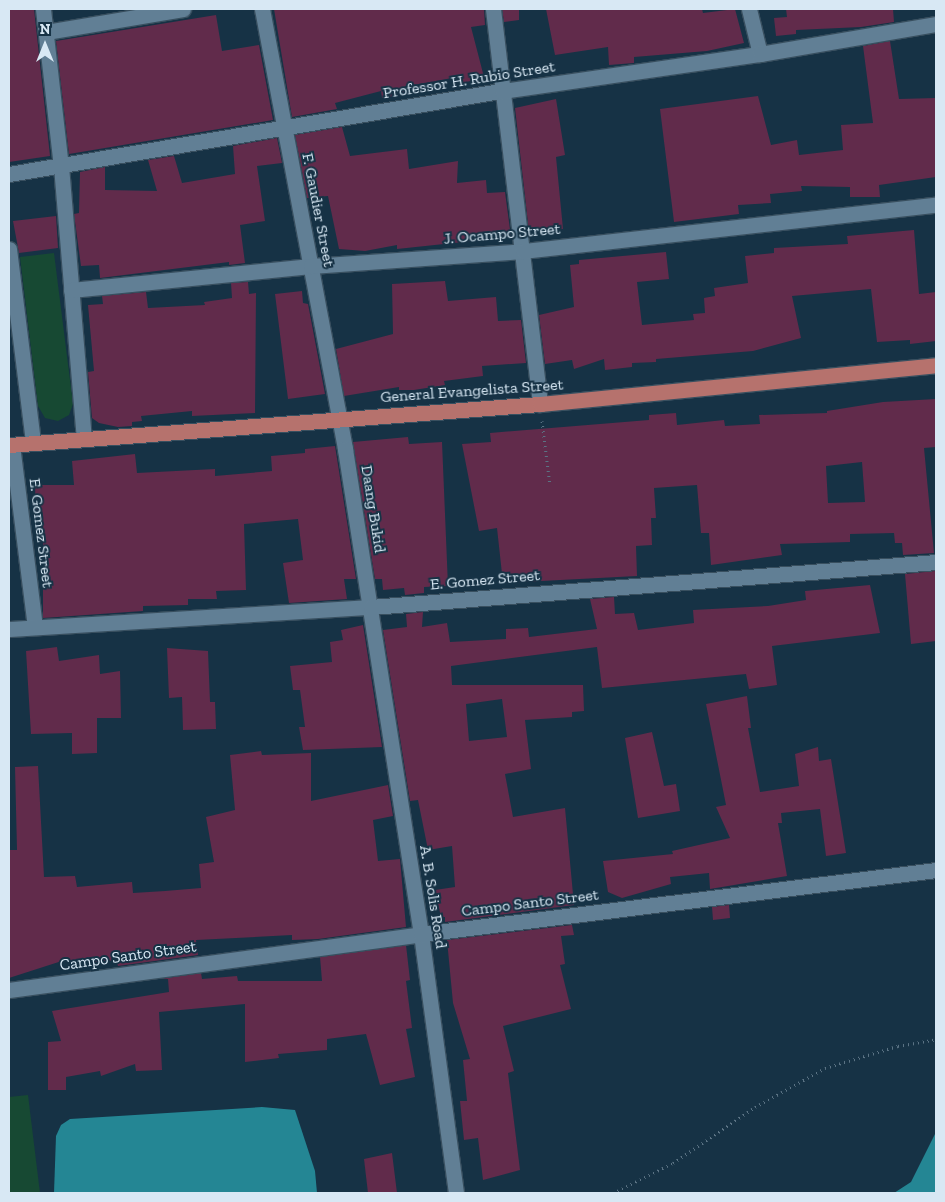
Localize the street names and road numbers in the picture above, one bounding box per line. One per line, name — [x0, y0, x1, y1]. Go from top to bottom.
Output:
street label: Professor H. Rubio Street — [381, 57, 557, 103]
street label: F. Gaudier Street — [298, 151, 338, 269]
street label: J. Ocampo Street — [443, 219, 561, 249]
street label: General Evangelista Street — [380, 375, 564, 407]
street label: Daang Bukid — [357, 464, 389, 554]
street label: E. Gomez Street — [25, 477, 57, 589]
street label: E. Gomez Street — [429, 566, 541, 594]
street label: A. B. Solis Road — [415, 844, 451, 950]
street label: Campo Santo Street — [460, 885, 600, 921]
street label: Campo Santo Street — [58, 937, 198, 975]

